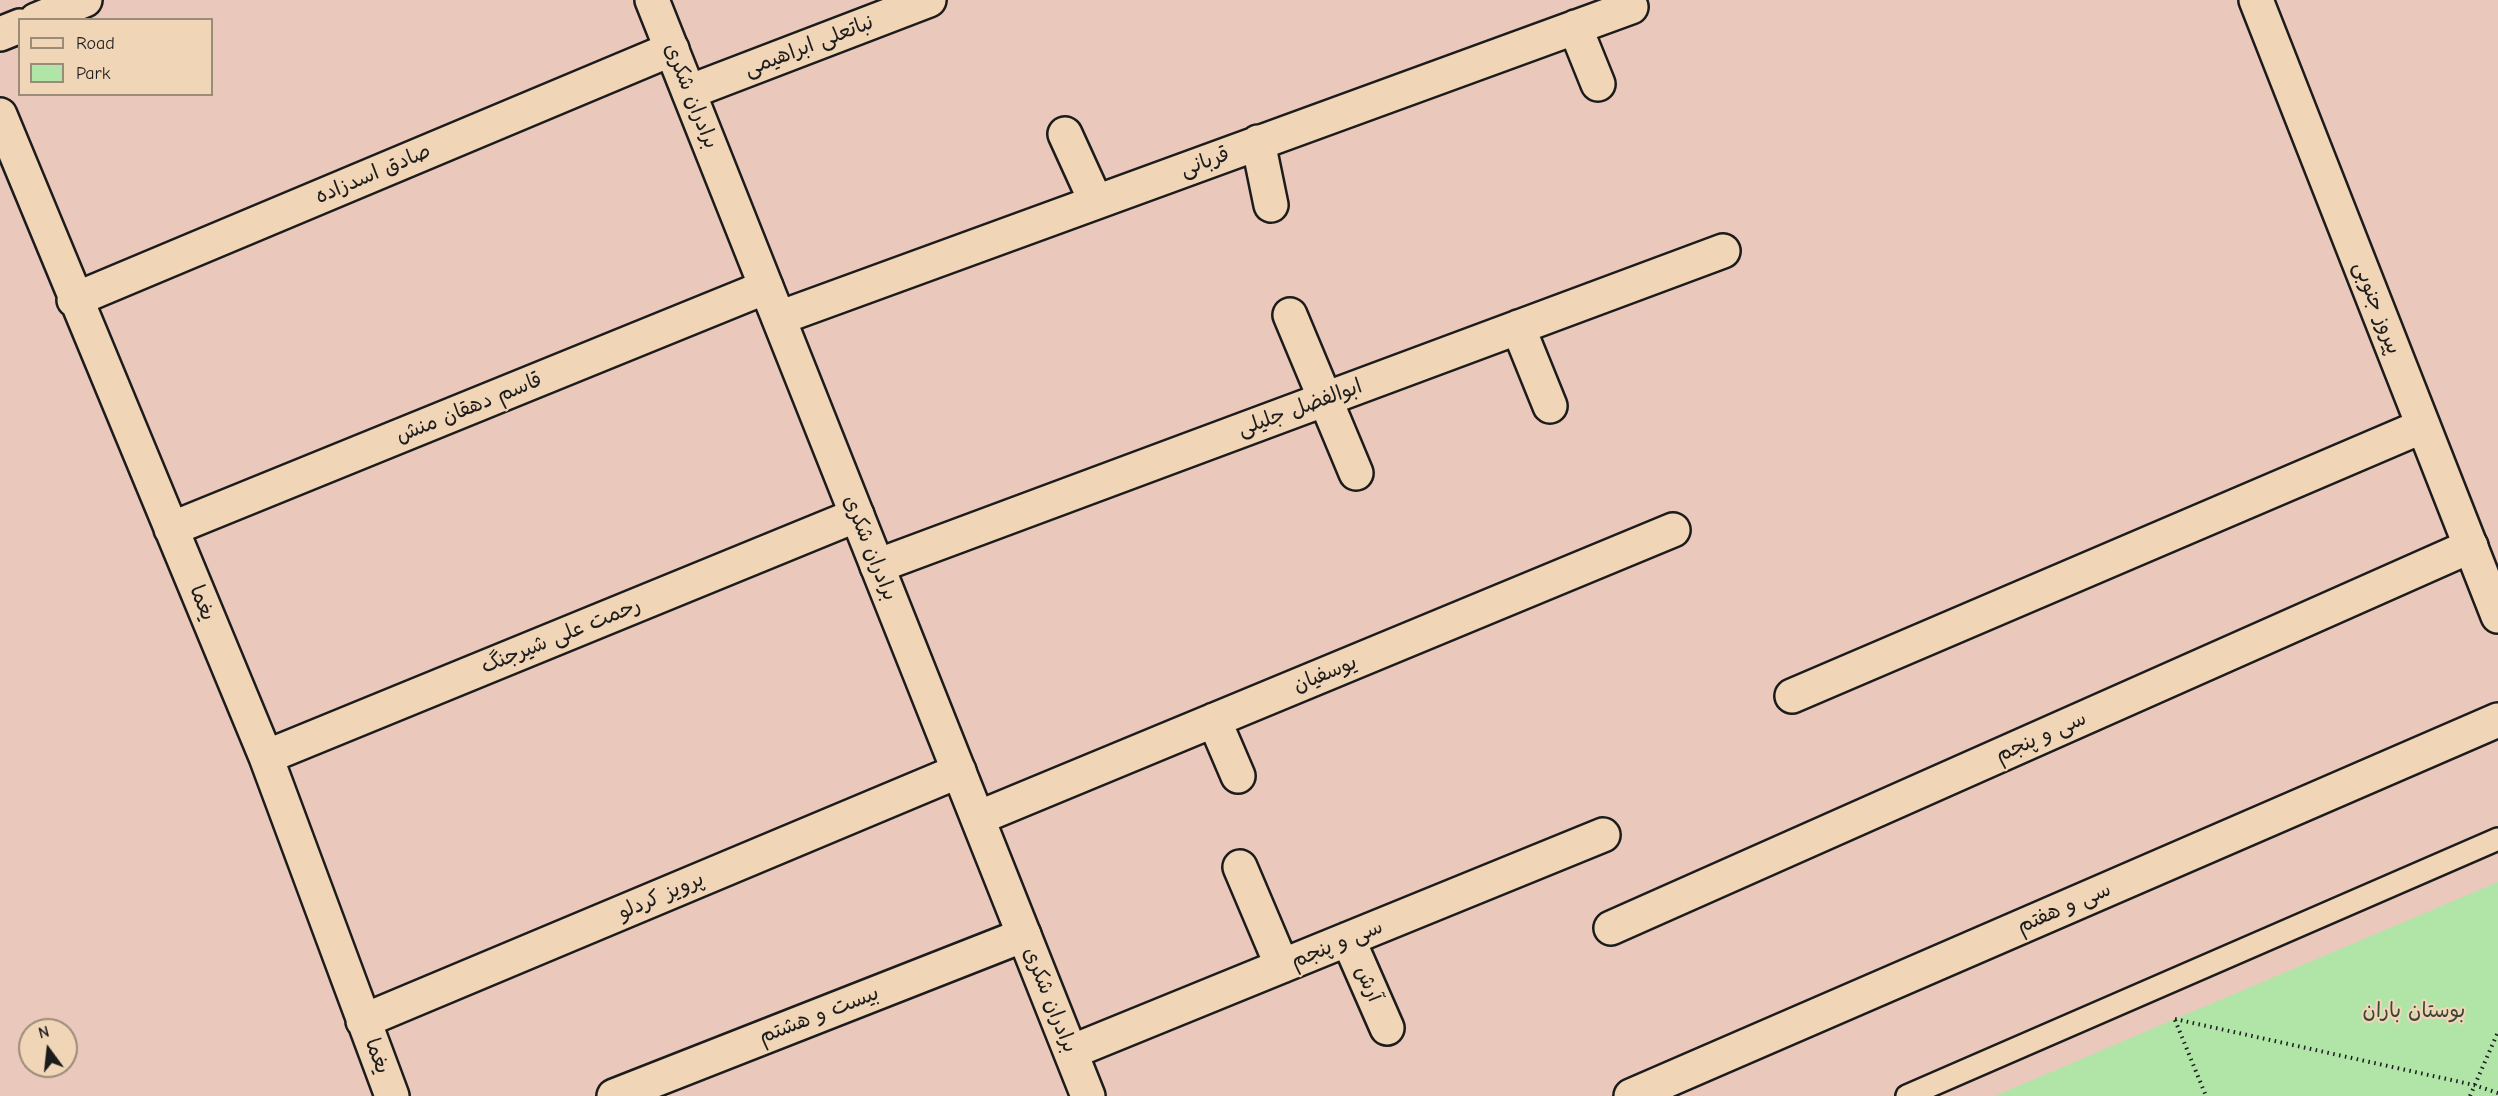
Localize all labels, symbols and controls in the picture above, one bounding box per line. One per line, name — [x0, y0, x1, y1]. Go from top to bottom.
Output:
street label: نباتعلی ابراهیمی — [741, 10, 877, 82]
legend — [18, 18, 213, 96]
text: Road — [76, 33, 115, 54]
street label: برادران شکری — [658, 40, 724, 152]
text: Park — [76, 63, 110, 84]
street label: صادق اسدزاده — [311, 138, 435, 210]
street label: قربانی — [1177, 142, 1233, 182]
street label: پیروز جنوبی — [2348, 258, 2406, 358]
street label: قاسم دهقان منش — [392, 367, 546, 449]
street label: ابوالفضل جلیلی — [1234, 374, 1366, 442]
street label: برادران شکری — [837, 492, 903, 604]
street label: یغما — [184, 582, 220, 624]
street label: رحمت علی شیرجنگ — [477, 592, 645, 680]
street label: یوسفیان — [1289, 650, 1361, 698]
street label: سی و پنجم — [1992, 706, 2090, 768]
street label: پرویز کردلو — [614, 867, 708, 925]
street label: سی و هفتم — [2013, 877, 2115, 939]
street label: سی و پنجم — [1287, 914, 1387, 974]
street label: برادران شکری — [1017, 944, 1083, 1056]
street label: آرش — [1349, 962, 1387, 1006]
street label: بیست و هشتم — [755, 981, 883, 1049]
park label: بوستان باران — [2363, 998, 2465, 1024]
north arrow — [18, 1018, 78, 1078]
text: N — [36, 1023, 51, 1043]
street label: یغما — [359, 1035, 395, 1077]

